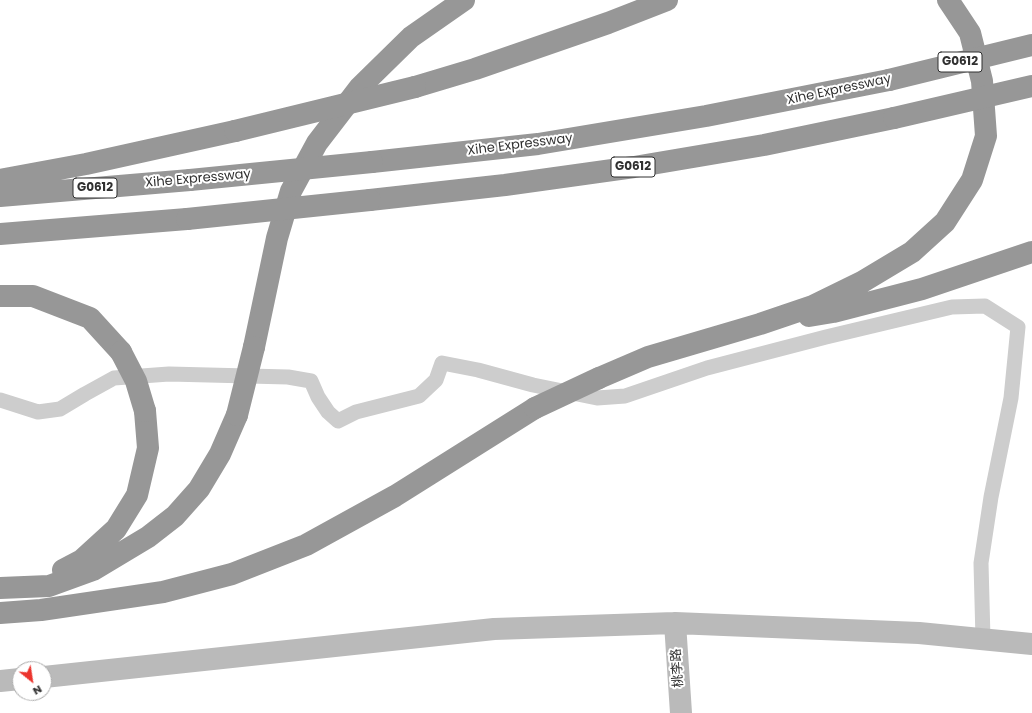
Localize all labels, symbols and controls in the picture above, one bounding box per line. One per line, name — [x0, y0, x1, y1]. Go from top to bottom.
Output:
road number: G0612 — [938, 52, 982, 72]
street label: Xihe Expressway — [786, 71, 892, 109]
street label: Xihe Expressway — [466, 131, 574, 159]
road number: G0612 — [611, 157, 655, 177]
street label: Xihe Expressway — [144, 167, 252, 191]
road number: G0612 — [73, 178, 117, 198]
street label: 桃李路 — [669, 648, 687, 688]
north arrow — [12, 661, 52, 701]
text: N — [30, 682, 45, 700]

